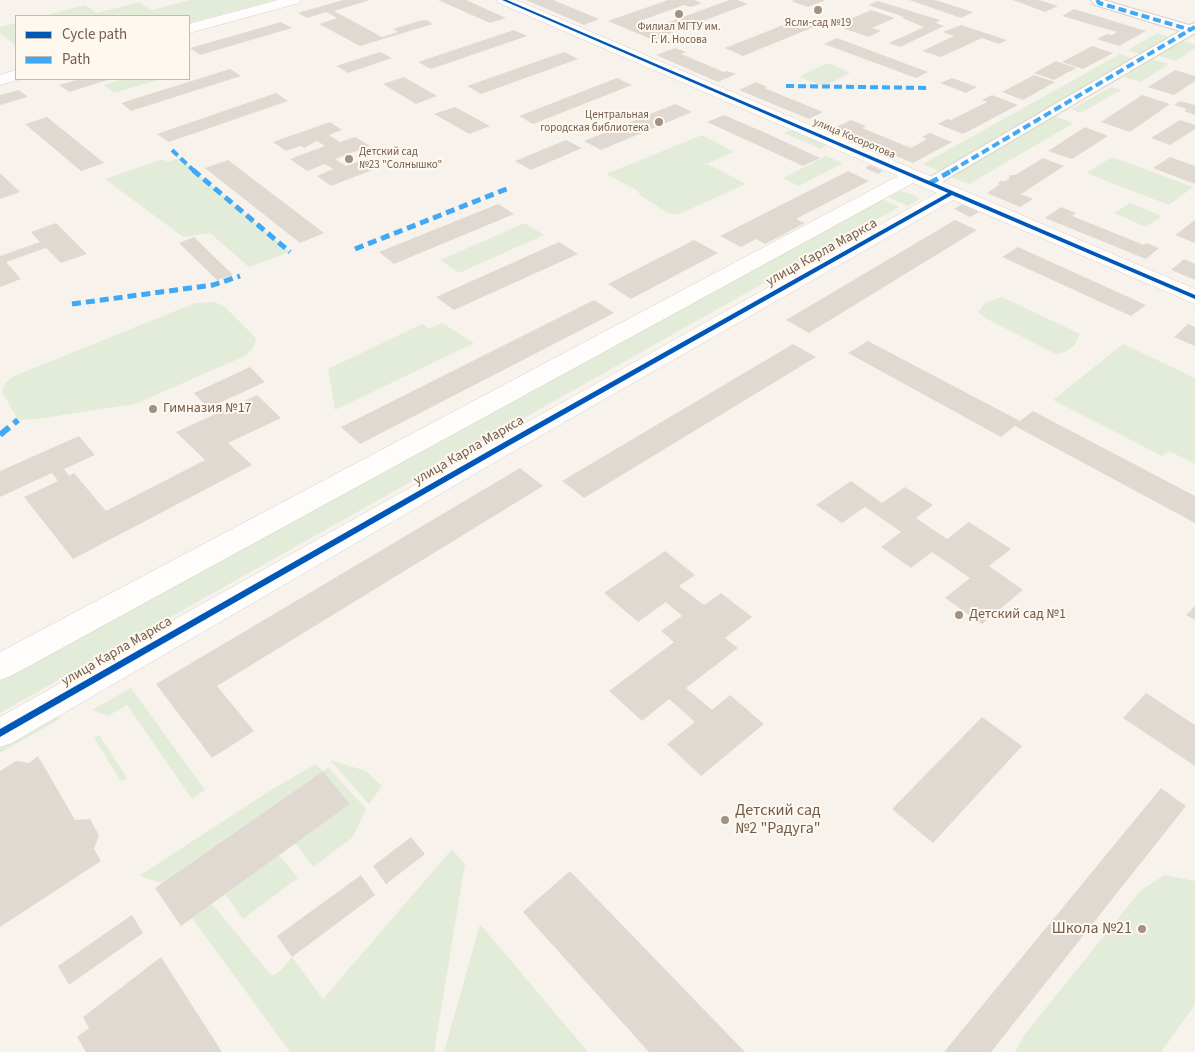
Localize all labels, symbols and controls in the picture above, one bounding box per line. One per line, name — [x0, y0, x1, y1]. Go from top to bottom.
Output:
marker: Ясли-сад №19 — [812, 4, 824, 16]
marker: Филиал МГТУ им. Г. И. Носова — [673, 8, 685, 20]
legend — [15, 15, 190, 80]
place label: Ясли-сад №19 — [785, 17, 851, 31]
place label: Филиал МГТУ им. Г. И. Носова — [637, 21, 721, 47]
text: Cycle path — [62, 24, 127, 45]
text: Path — [62, 49, 90, 70]
place label: Центральная городская библиотека — [540, 109, 649, 135]
marker: Центральная городская библиотека — [653, 116, 665, 128]
street label: улица Косоротова — [811, 116, 897, 162]
place label: Детский сад №23 "Солнышко" — [359, 146, 442, 172]
marker: Детский сад №23 "Солнышко" — [343, 153, 355, 165]
street label: улица Карла Маркса — [763, 215, 881, 291]
place label: Гимназия №17 — [163, 401, 252, 417]
marker: Гимназия №17 — [147, 403, 159, 415]
street label: улица Карла Маркса — [411, 413, 527, 489]
place label: Детский сад №1 — [969, 607, 1066, 623]
marker: Детский сад №1 — [953, 609, 965, 621]
street label: улица Карла Маркса — [59, 614, 175, 690]
place label: Детский сад №2 "Радуга" — [735, 801, 821, 839]
marker: Детский сад №2 "Радуга" — [719, 814, 731, 826]
place label: Школа №21 — [1052, 919, 1132, 939]
marker: Школа №21 — [1136, 923, 1148, 935]

